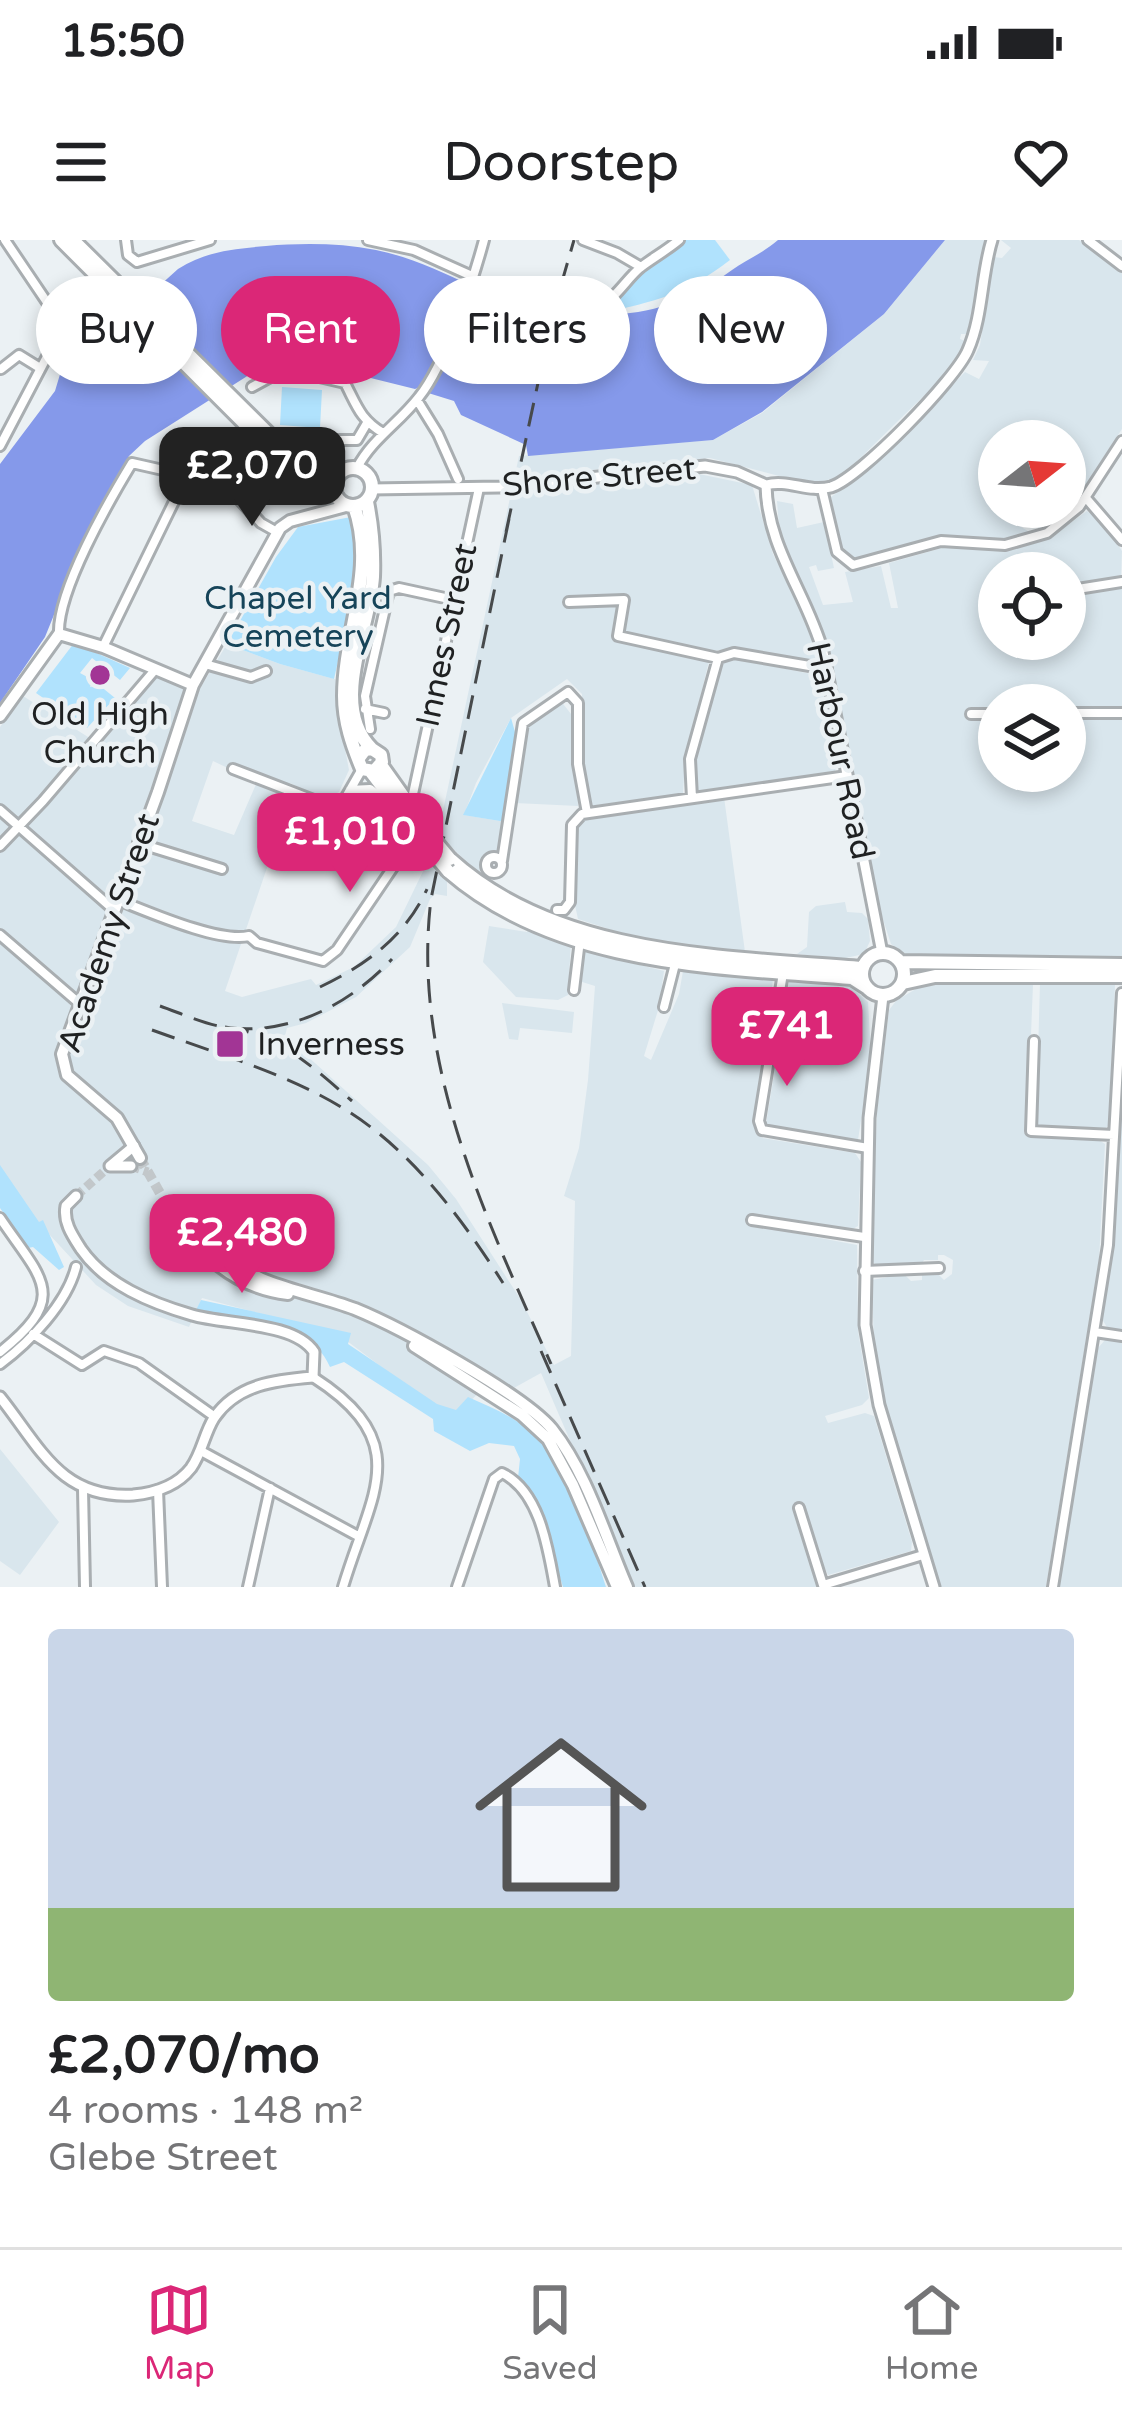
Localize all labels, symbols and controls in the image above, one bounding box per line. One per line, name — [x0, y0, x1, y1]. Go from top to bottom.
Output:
text: 15:50 — [60, 15, 185, 69]
icon: menu — [48, 129, 114, 195]
icon: heart — [1008, 129, 1074, 195]
text: Doorstep — [443, 130, 679, 195]
chip: Buy — [36, 276, 197, 384]
chip: Rent — [221, 276, 400, 384]
chip: Filters — [424, 276, 630, 384]
chip: New — [654, 276, 827, 384]
north arrow — [978, 420, 1086, 528]
map controls — [978, 420, 1086, 792]
pin: £2,070 — [154, 427, 350, 529]
text: £2,070 — [186, 442, 318, 489]
street label: Shore Street — [501, 449, 697, 505]
street label: Innes Street — [409, 540, 485, 730]
button: locate — [978, 552, 1086, 660]
park label: Chapel Yard Cemetery — [204, 579, 392, 656]
street label: Harbour Road — [798, 639, 882, 863]
marker: Old High Church — [87, 662, 113, 688]
button: layers — [978, 684, 1086, 792]
place label: Old High Church — [31, 695, 169, 772]
pin: £1,010 — [252, 793, 448, 895]
street label: Academy Street — [50, 808, 168, 1058]
text: £1,010 — [284, 808, 416, 855]
pin: £741 — [716, 987, 858, 1089]
text: £741 — [738, 1002, 836, 1049]
place label: Inverness — [257, 1025, 405, 1064]
marker: Inverness — [214, 1028, 246, 1060]
pin: £2,480 — [144, 1194, 340, 1296]
text: £2,480 — [177, 1209, 307, 1256]
icon: home — [453, 1707, 669, 1923]
text: £2,070/mo — [48, 2025, 320, 2087]
text: 4 rooms · 148 m² — [48, 2087, 363, 2134]
text: Glebe Street — [48, 2134, 278, 2181]
tab: Map — [144, 2277, 215, 2388]
tab: Saved — [502, 2277, 598, 2388]
tab: Home — [885, 2277, 978, 2388]

